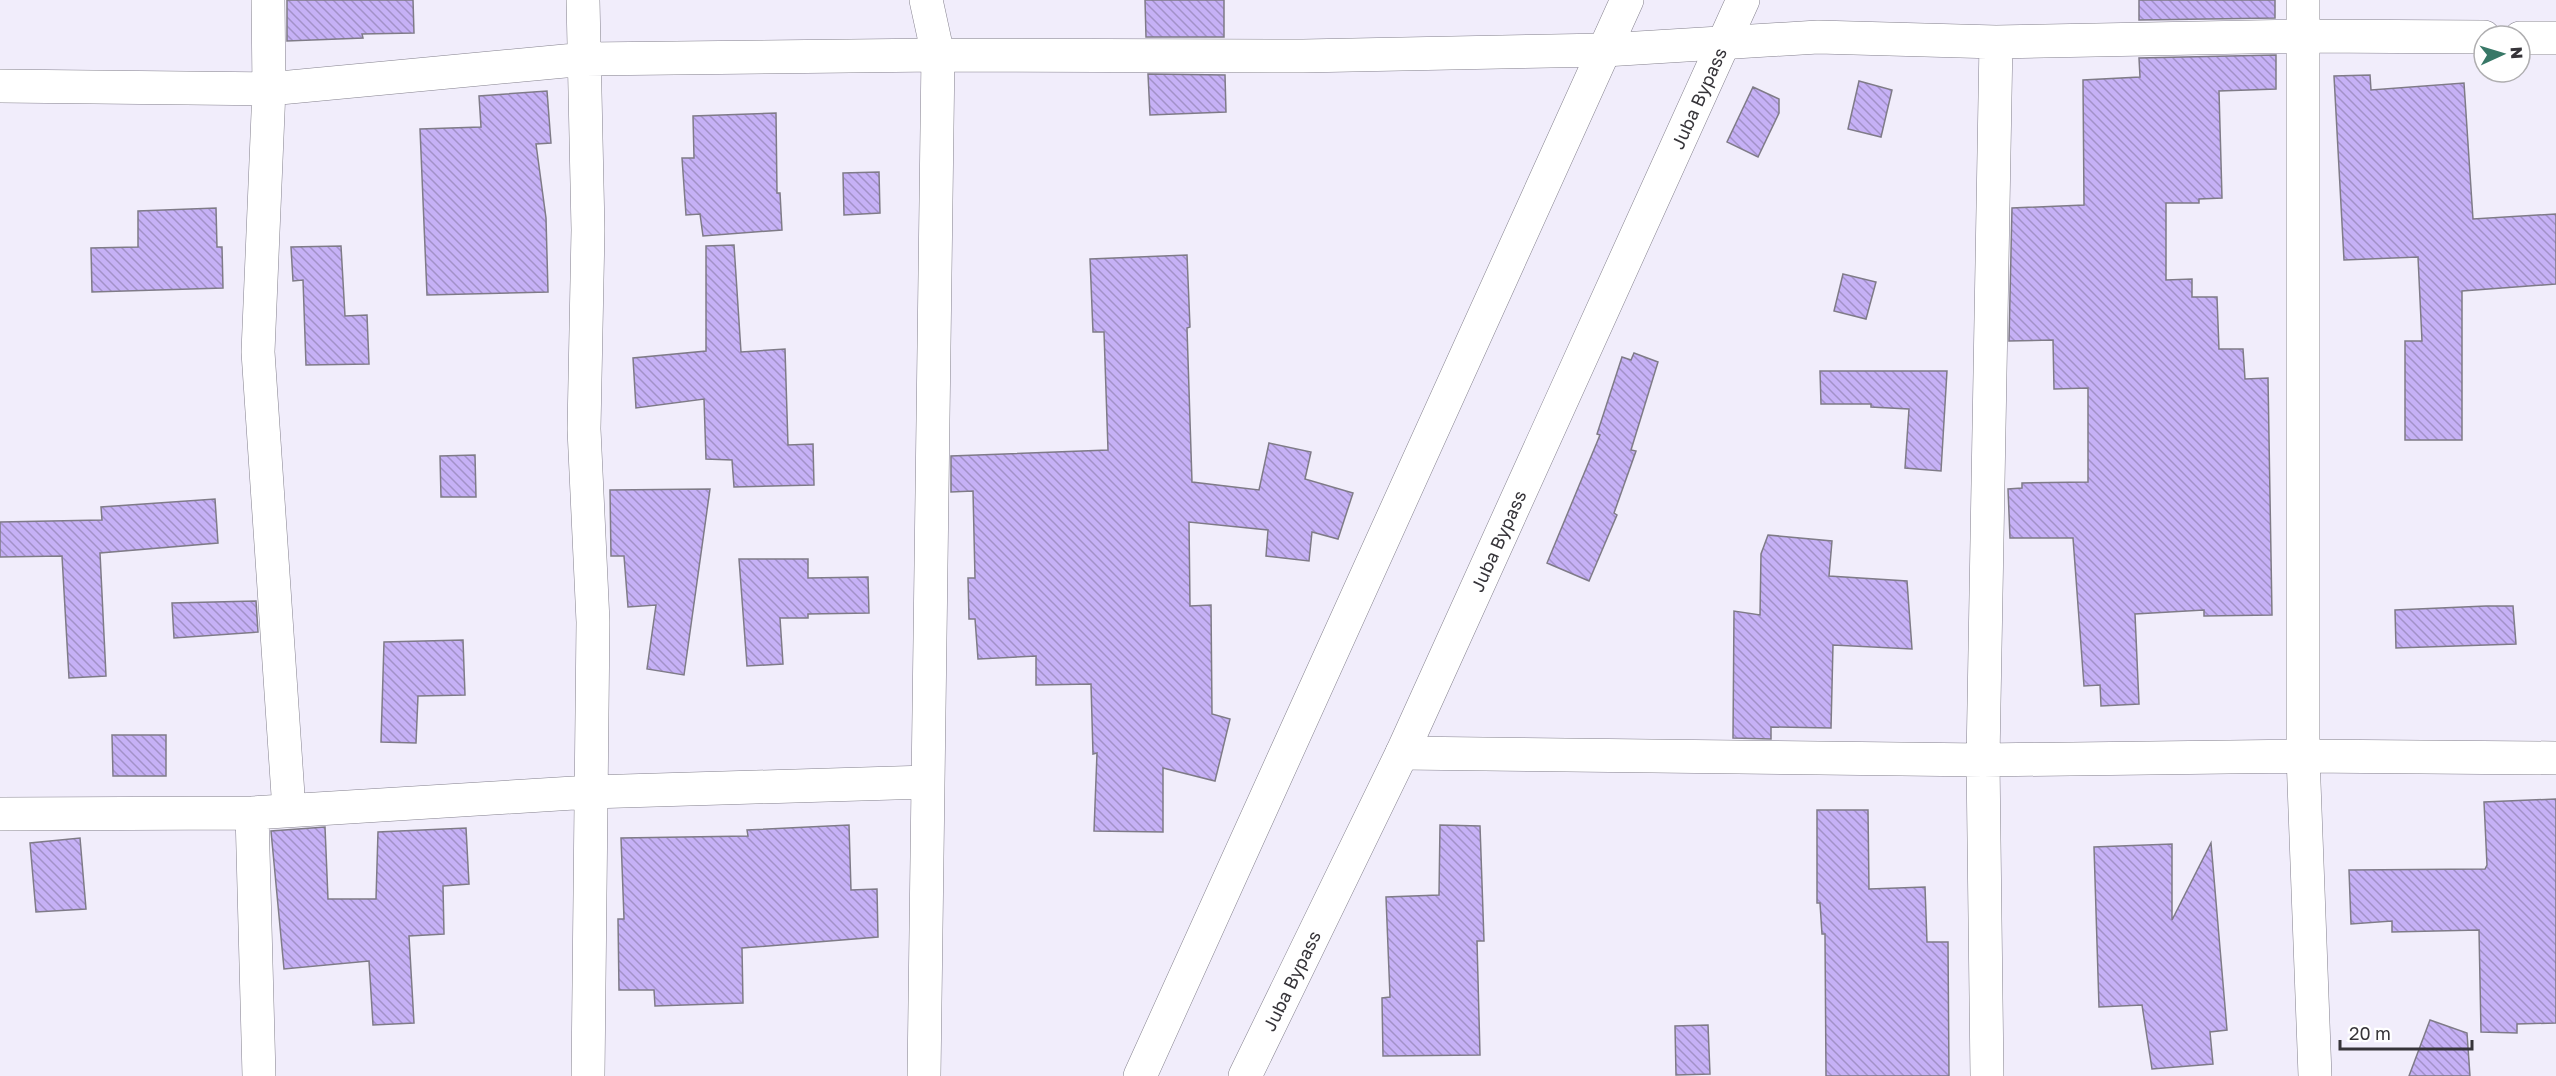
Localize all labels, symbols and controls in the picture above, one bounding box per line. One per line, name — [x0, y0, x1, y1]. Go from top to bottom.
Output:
north arrow — [2472, 24, 2532, 84]
street label: Juba Bypass — [1666, 44, 1731, 152]
text: N — [2507, 46, 2527, 60]
street label: Juba Bypass — [1466, 487, 1531, 595]
street label: Juba Bypass — [1258, 927, 1325, 1034]
scale bar — [2340, 1013, 2472, 1051]
text: 20 m — [2349, 1022, 2391, 1044]

